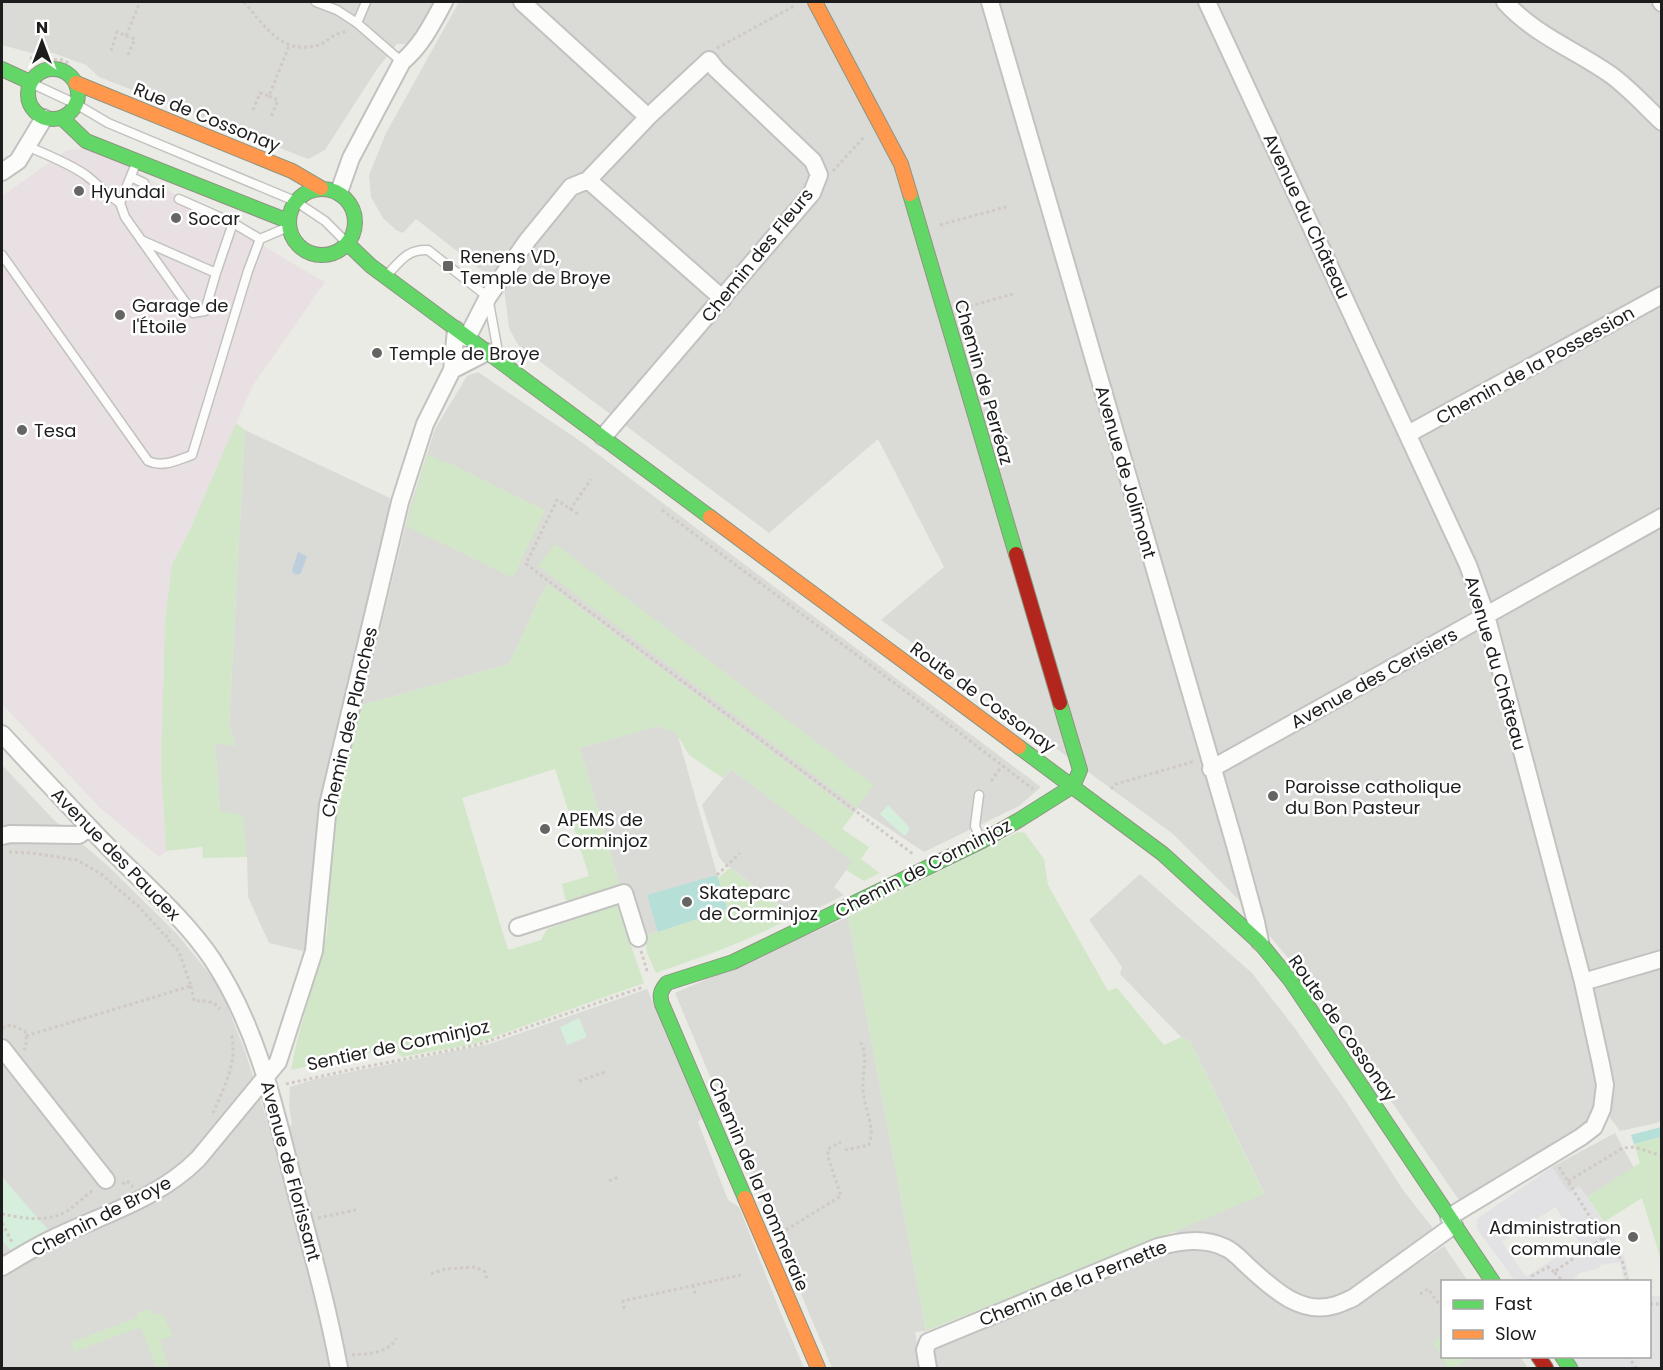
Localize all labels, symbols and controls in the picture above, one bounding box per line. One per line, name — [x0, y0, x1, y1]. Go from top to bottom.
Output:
north arrow — [12, 12, 72, 72]
text: N — [36, 16, 48, 39]
street label: Rue de Cossonay — [130, 76, 284, 158]
street label: Avenue du Château — [1258, 129, 1356, 303]
place label: Hyundai — [91, 179, 165, 204]
street label: Chemin des Fleurs — [695, 183, 819, 327]
marker: Hyundai — [72, 184, 86, 198]
place label: Socar — [188, 206, 240, 231]
marker: Socar — [169, 211, 183, 225]
place label: Renens VD, Temple de Broye — [460, 244, 611, 290]
marker: Renens VD, Temple de Broye — [441, 259, 455, 273]
place label: Garage de l'Étoile — [132, 293, 229, 339]
street label: Chemin de Perréaz — [948, 297, 1020, 467]
street label: Chemin de la Possession — [1431, 300, 1639, 430]
marker: Garage de l'Étoile — [113, 308, 127, 322]
place label: Temple de Broye — [389, 341, 540, 366]
marker: Temple de Broye — [370, 346, 384, 360]
street label: Avenue de Jolimont — [1089, 383, 1163, 561]
place label: Tesa — [34, 418, 76, 443]
marker: Tesa — [15, 423, 29, 437]
street label: Avenue du Château — [1459, 573, 1533, 753]
street label: Avenue des Cerisiers — [1286, 622, 1462, 734]
street label: Chemin des Planches — [315, 624, 383, 820]
street label: Route de Cossonay — [905, 636, 1061, 758]
place label: Paroisse catholique du Bon Pasteur — [1285, 774, 1461, 820]
street label: Avenue des Paudex — [46, 782, 186, 926]
marker: Paroisse catholique du Bon Pasteur — [1266, 789, 1280, 803]
place label: APEMS de Corminjoz — [557, 807, 648, 853]
street label: Chemin de Corminjoz — [831, 813, 1015, 923]
marker: APEMS de Corminjoz — [538, 822, 552, 836]
place label: Skateparc de Corminjoz — [699, 880, 818, 926]
marker: Skateparc de Corminjoz — [680, 895, 694, 909]
street label: Route de Cossonay — [1283, 949, 1403, 1107]
street label: Sentier de Corminjoz — [305, 1013, 491, 1077]
street label: Chemin de la Pommeraie — [703, 1073, 815, 1295]
street label: Avenue de Florissant — [255, 1078, 327, 1264]
street label: Chemin de Broye — [26, 1170, 176, 1262]
place label: Administration communale — [1489, 1215, 1621, 1261]
marker: Administration communale — [1626, 1230, 1640, 1244]
street label: Chemin de la Pernette — [975, 1234, 1171, 1332]
legend — [1441, 1280, 1651, 1358]
text: Fast — [1495, 1291, 1532, 1316]
text: Slow — [1495, 1321, 1537, 1346]

